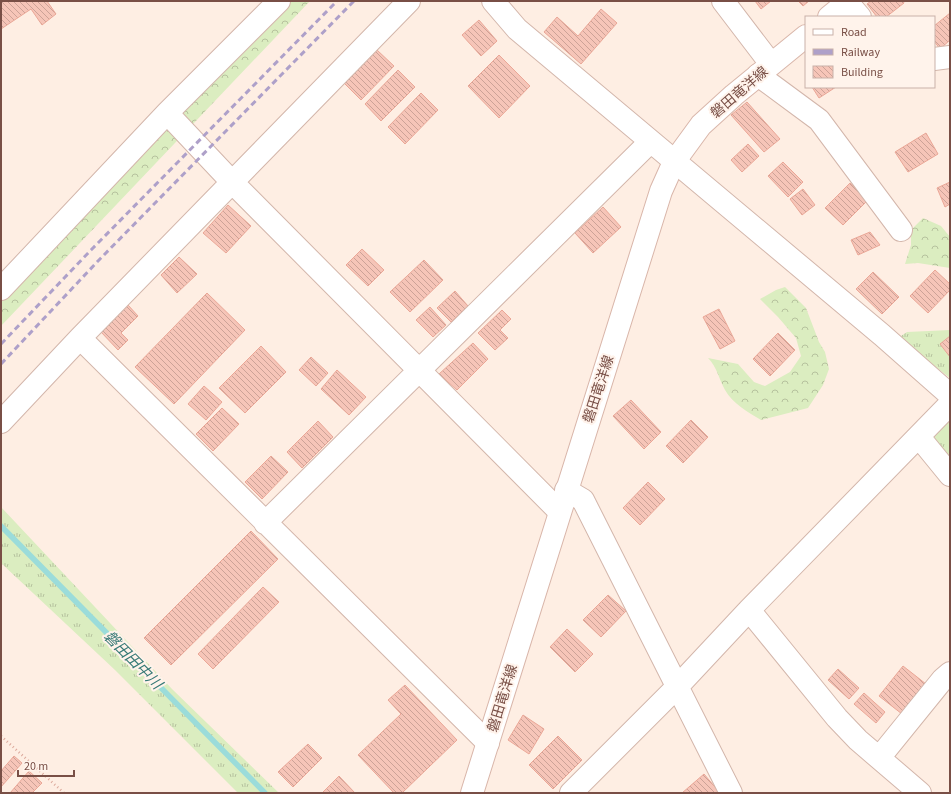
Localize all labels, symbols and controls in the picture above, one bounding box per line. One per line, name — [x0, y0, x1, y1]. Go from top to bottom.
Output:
legend — [805, 16, 935, 88]
text: Road — [841, 24, 867, 41]
text: Railway — [841, 44, 880, 61]
street label: 磐田竜洋線 — [707, 62, 773, 123]
text: Building — [841, 64, 883, 81]
street label: 磐田竜洋線 — [579, 353, 619, 426]
water label: 磐田田中川 — [99, 626, 168, 696]
street label: 磐田竜洋線 — [483, 662, 523, 735]
scale bar — [18, 752, 74, 778]
text: 20 m — [24, 758, 48, 775]

